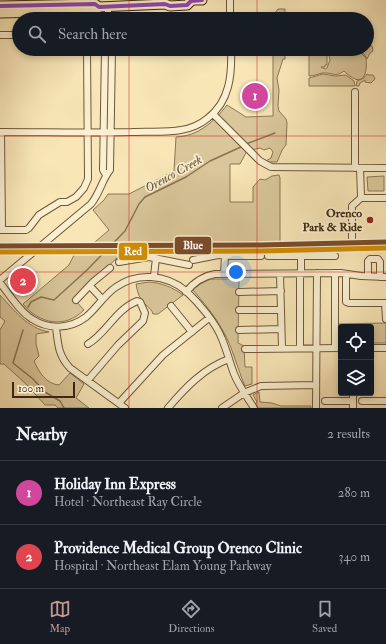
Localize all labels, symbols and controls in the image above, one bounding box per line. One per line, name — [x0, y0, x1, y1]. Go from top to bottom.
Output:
search box — [12, 12, 374, 56]
icon: search — [26, 23, 48, 45]
text: Search here — [58, 25, 127, 44]
pin: 1 — [242, 81, 268, 111]
water label: Orenco Creek — [142, 152, 205, 196]
place label: Orenco Park & Ride — [302, 206, 363, 235]
marker: Orenco Park & Ride — [365, 215, 375, 225]
line badge: Blue — [174, 236, 212, 255]
text: Blue — [183, 239, 204, 252]
line badge: Red — [118, 242, 148, 261]
text: Red — [124, 245, 142, 258]
your location — [226, 262, 246, 282]
pin: 2 — [10, 266, 36, 296]
map controls — [338, 324, 374, 396]
button: locate — [338, 324, 374, 360]
button: layers — [338, 360, 374, 396]
scale bar — [12, 380, 75, 399]
text: 100 m — [18, 382, 44, 395]
text: Nearby — [16, 424, 67, 445]
text: 2 results — [327, 426, 370, 442]
text: Holiday Inn Express — [54, 475, 176, 494]
text: 1 — [27, 485, 31, 501]
text: 280 m — [338, 485, 370, 501]
text: Hotel · Northeast Ray Circle — [54, 494, 202, 510]
text: Providence Medical Group Orenco Clinic — [54, 539, 302, 558]
text: 2 — [26, 549, 32, 565]
text: 340 m — [339, 549, 370, 565]
text: Hospital · Northeast Elam Young Parkway — [54, 558, 271, 574]
tab: Map — [49, 598, 71, 635]
tab: Directions — [168, 598, 215, 635]
tab: Saved — [312, 598, 337, 635]

